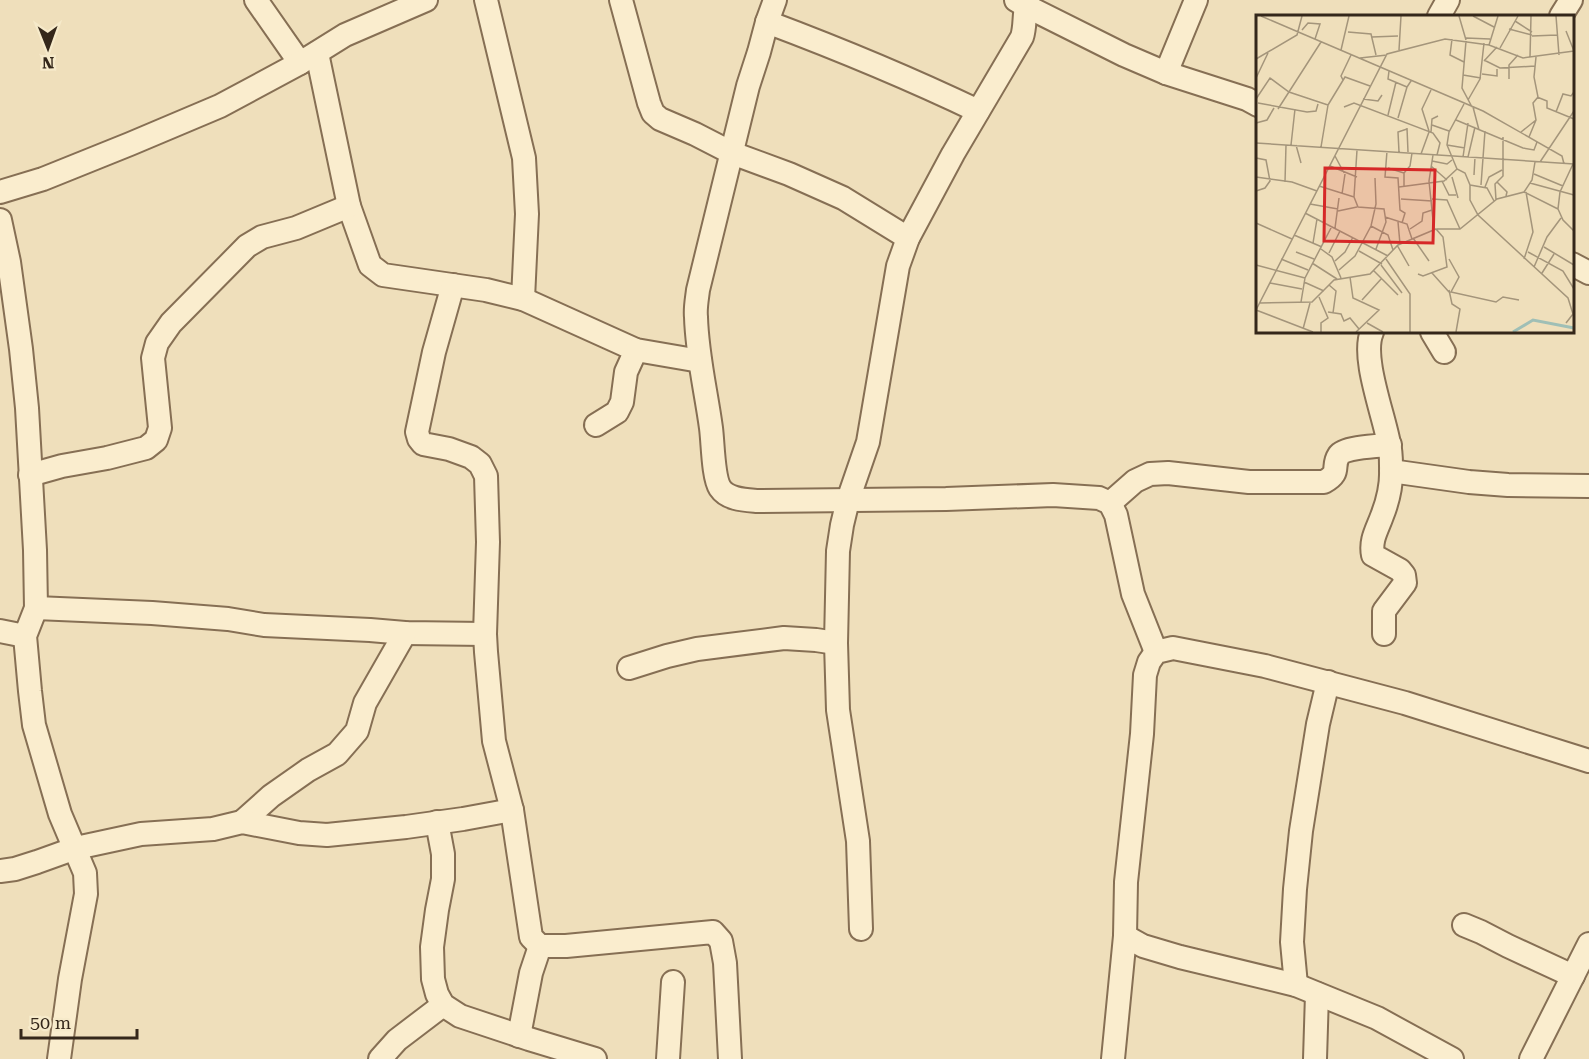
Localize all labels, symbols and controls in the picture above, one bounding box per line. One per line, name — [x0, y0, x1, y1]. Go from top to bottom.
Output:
inset map — [1256, 15, 1574, 333]
north arrow — [18, 18, 78, 78]
text: N — [42, 53, 55, 72]
scale bar — [21, 1002, 136, 1040]
text: 50 m — [30, 1012, 71, 1033]

